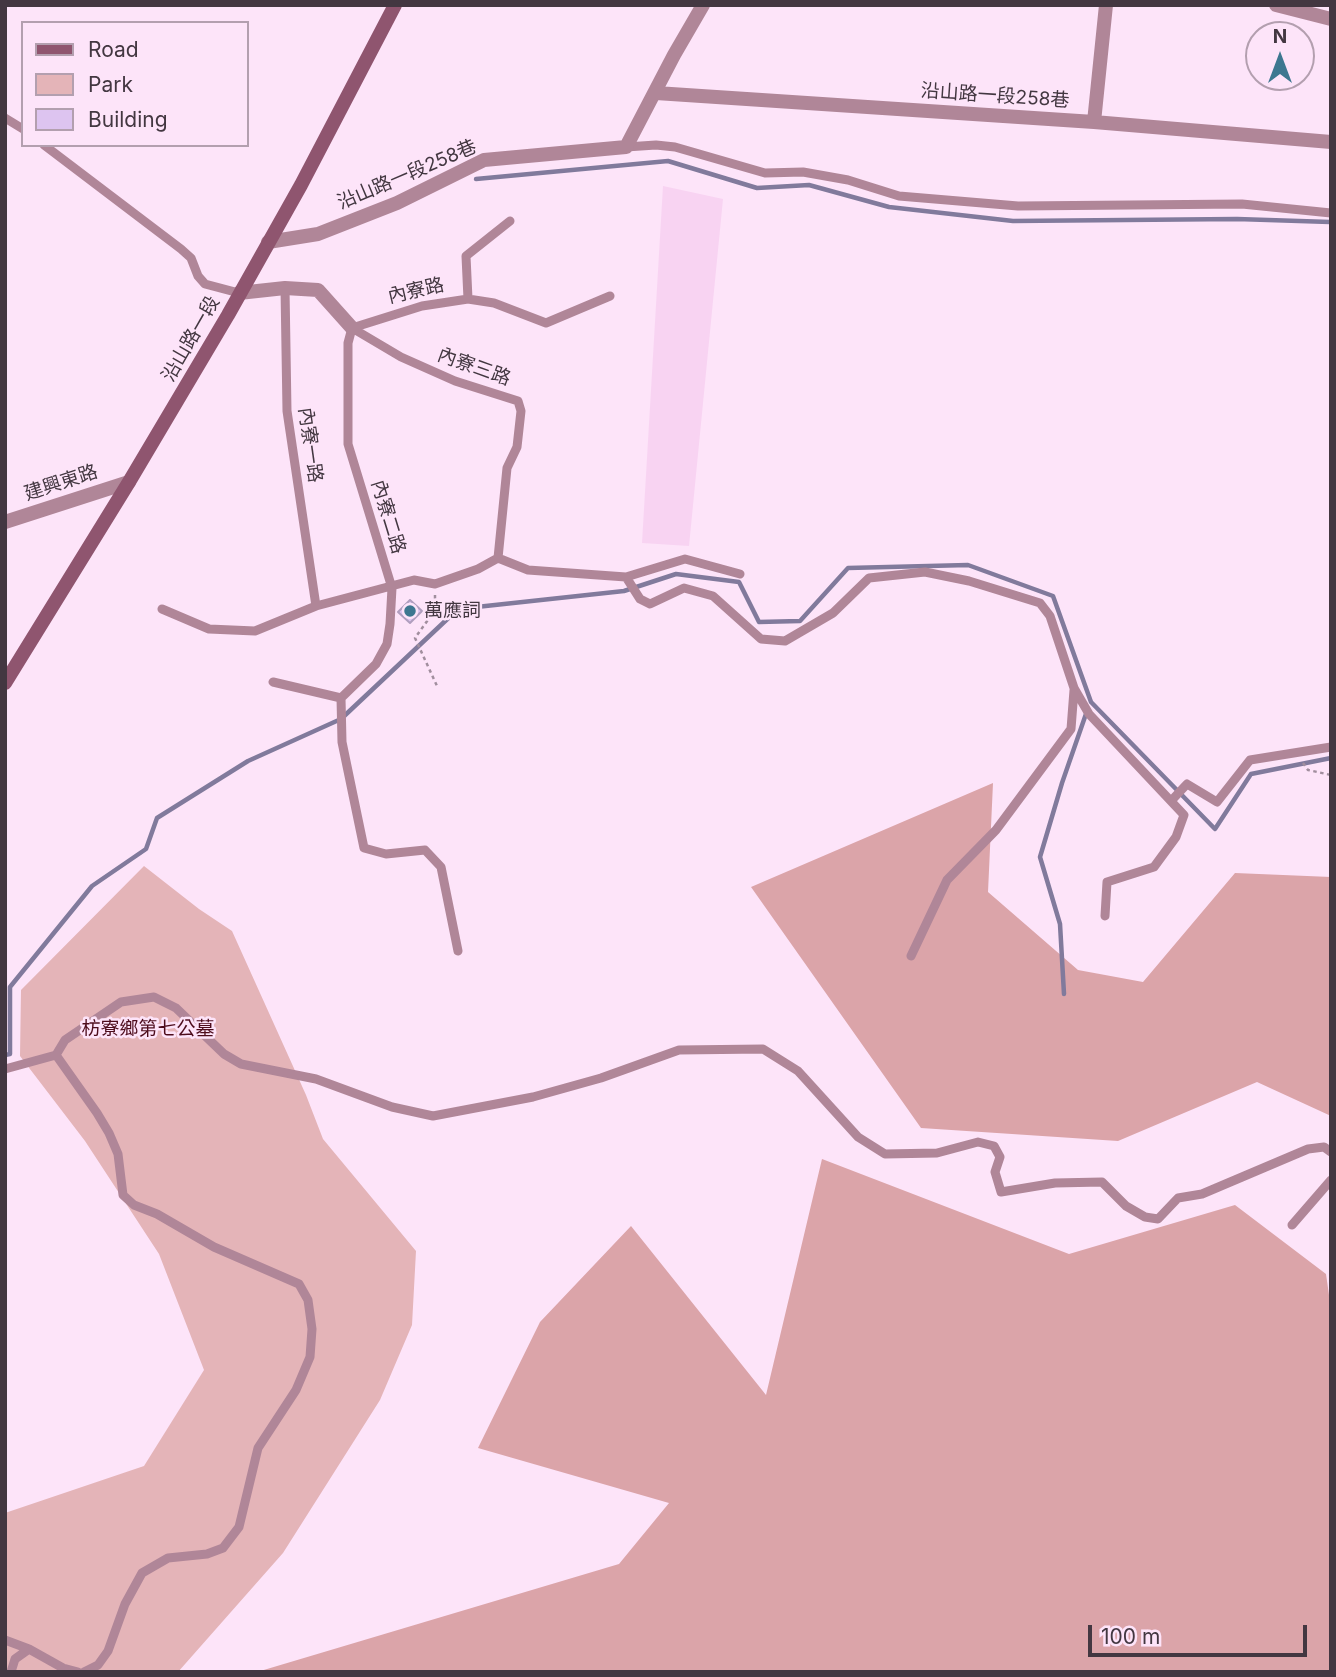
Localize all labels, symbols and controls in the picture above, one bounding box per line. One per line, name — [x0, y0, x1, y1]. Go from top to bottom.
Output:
legend — [21, 21, 248, 147]
north arrow — [1245, 21, 1315, 91]
text: N — [1273, 25, 1287, 48]
text: Road — [88, 37, 139, 62]
text: Park — [88, 72, 133, 97]
street label: 沿山路一段258巷 — [920, 79, 1070, 113]
text: Building — [88, 107, 168, 132]
street label: 沿山路一段258巷 — [334, 135, 480, 215]
street label: 內寮路 — [386, 273, 446, 309]
street label: 沿山路一段 — [157, 292, 225, 386]
street label: 內寮三路 — [434, 343, 514, 391]
street label: 內寮一路 — [293, 406, 327, 484]
street label: 建興東路 — [21, 460, 101, 506]
street label: 內寮二路 — [366, 477, 410, 557]
place label: 萬應詞 — [424, 600, 481, 622]
marker: 萬應詞 — [402, 603, 418, 619]
park label: 枋寮鄉第七公墓 — [82, 1018, 214, 1040]
scale bar — [1091, 1610, 1310, 1654]
text: 100 m — [1101, 1624, 1160, 1649]

